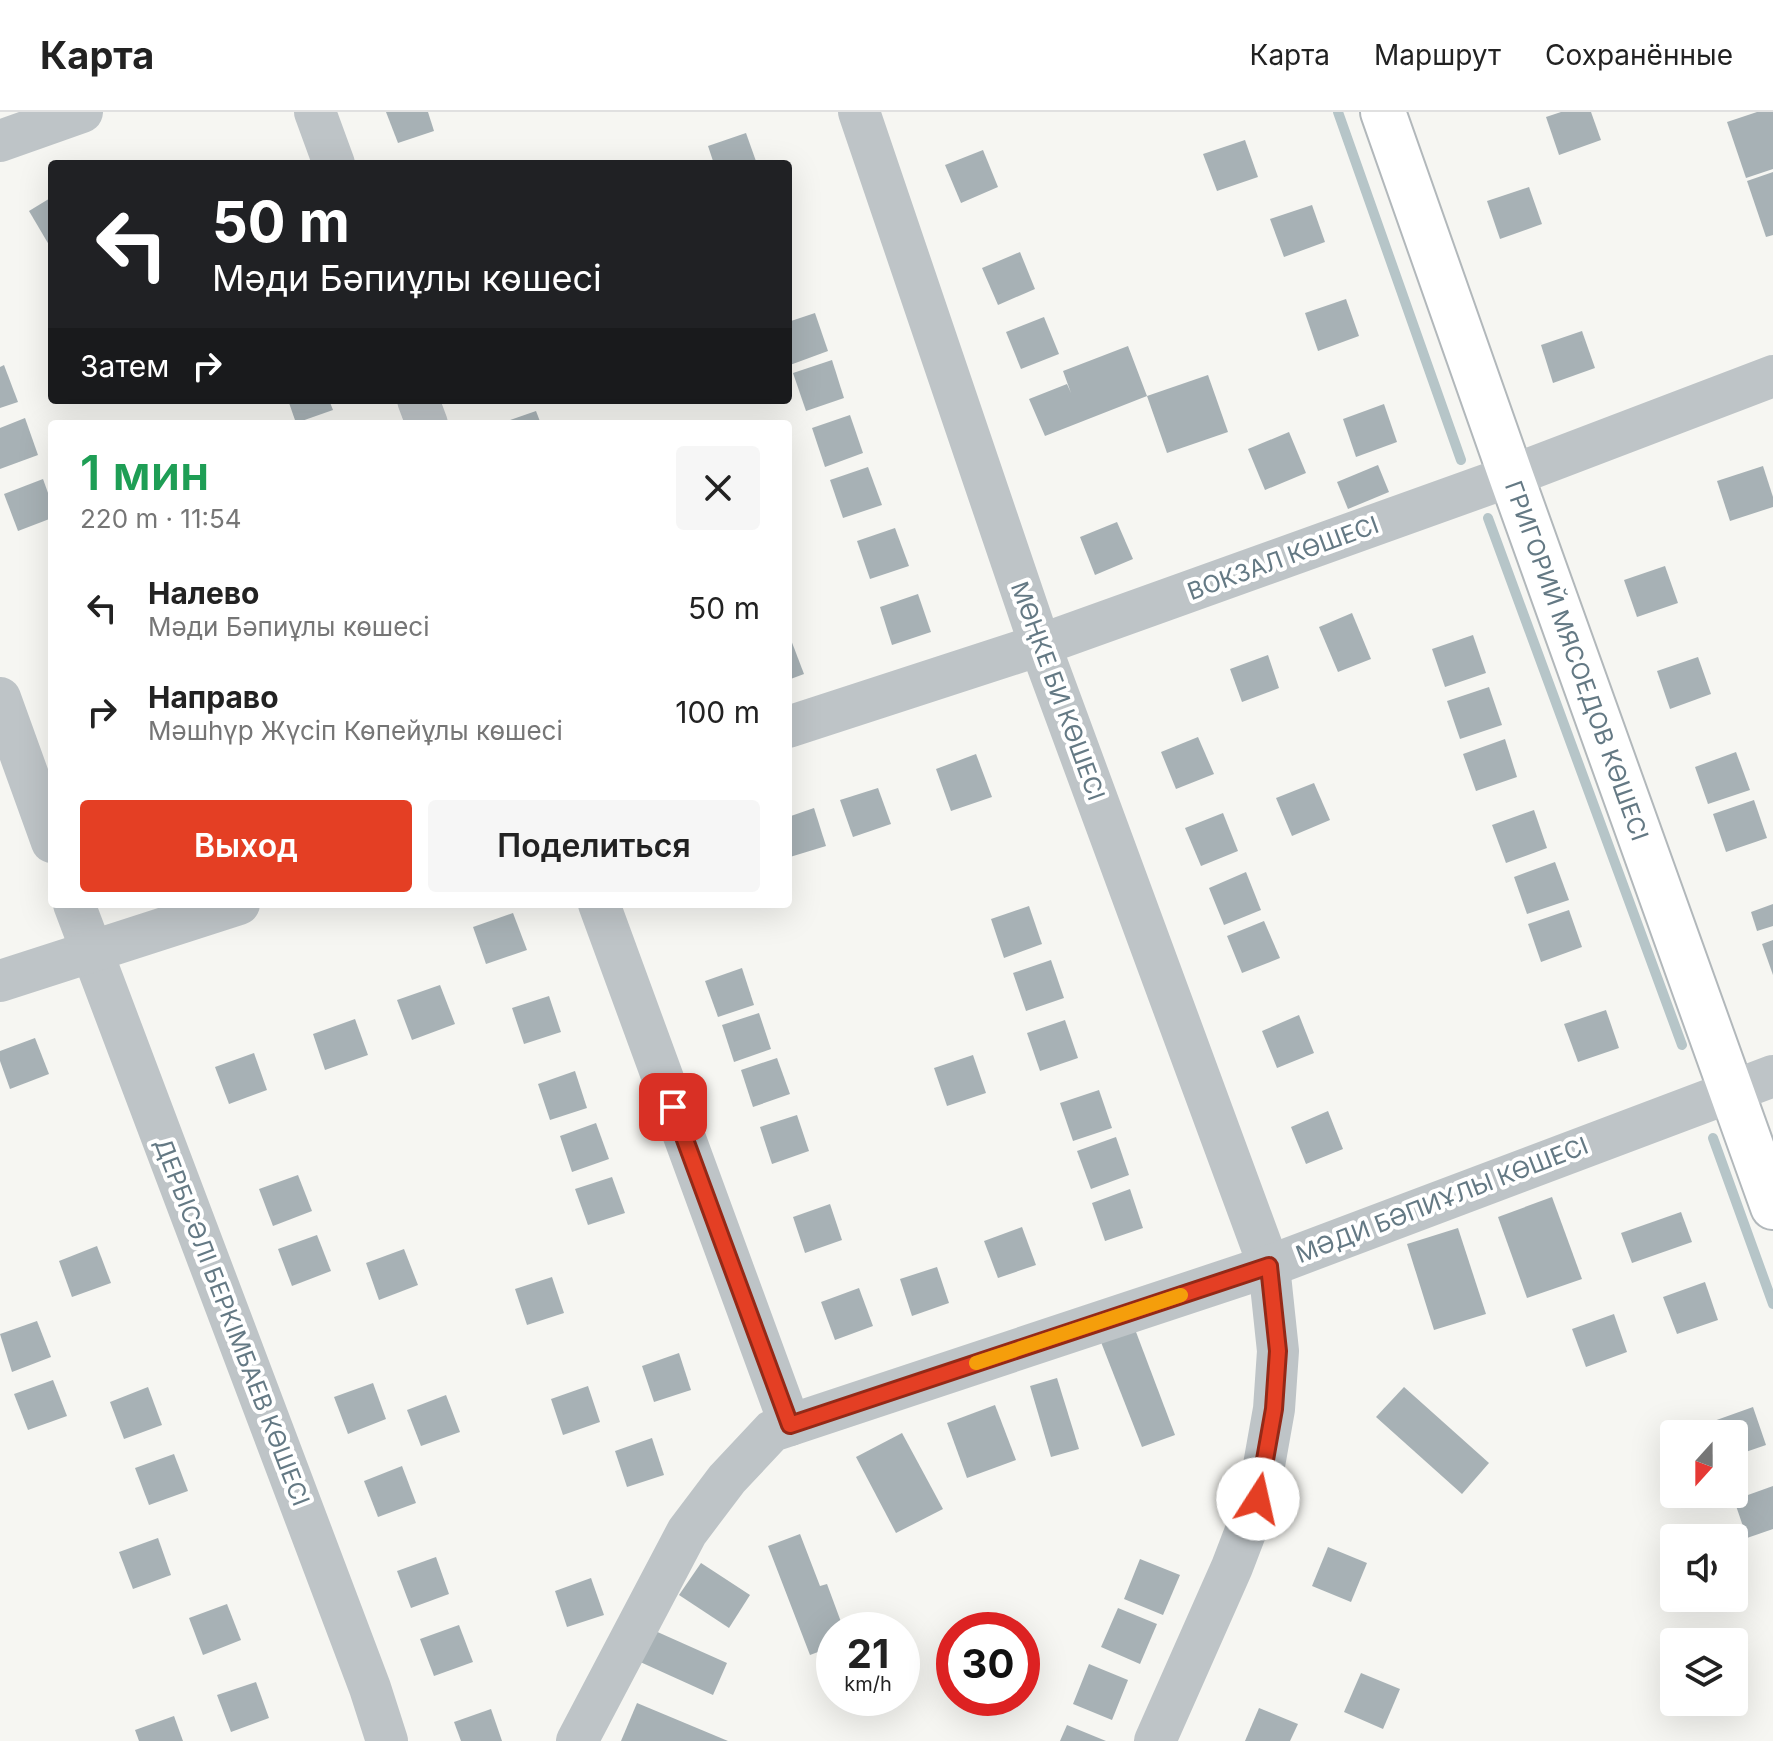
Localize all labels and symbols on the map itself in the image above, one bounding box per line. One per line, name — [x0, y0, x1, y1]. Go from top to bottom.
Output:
street label: ГРИГОРИЙ МЯСОЕДОВ КӨШЕСІ — [1499, 477, 1655, 844]
street label: ВОКЗАЛ КӨШЕСІ — [1183, 510, 1383, 606]
street label: МӨҢКЕ БИ КӨШЕСІ — [1005, 578, 1111, 804]
pin — [639, 1073, 707, 1141]
street label: МӘДИ БӘПИҰЛЫ КӨШЕСІ — [1292, 1131, 1592, 1269]
street label: ДЕРБІСӘЛІ БЕРКІМБАЕВ КӨШЕСІ — [148, 1134, 316, 1510]
north arrow — [1660, 1420, 1748, 1508]
position arrow — [1216, 1457, 1300, 1541]
speed limit sign: 30 — [936, 1612, 1040, 1716]

